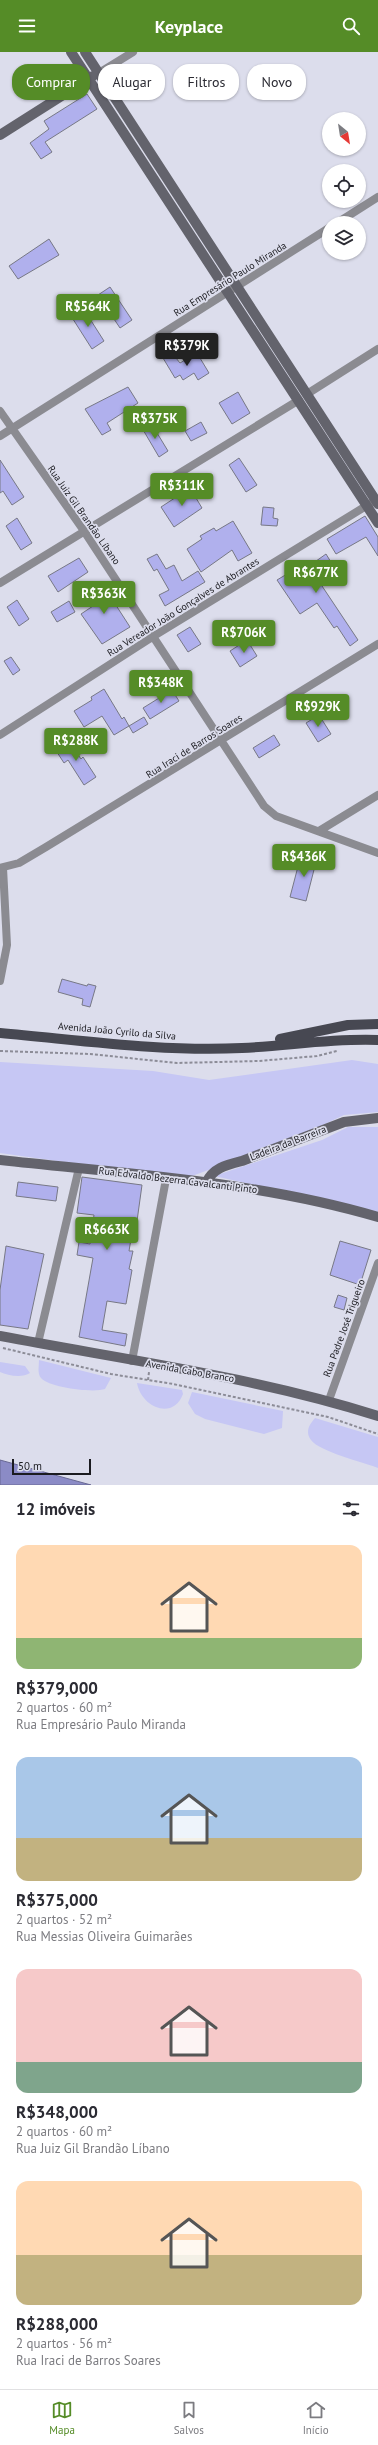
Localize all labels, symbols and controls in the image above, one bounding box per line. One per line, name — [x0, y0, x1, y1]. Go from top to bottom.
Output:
icon: menu — [16, 15, 38, 37]
text: Keyplace — [155, 15, 223, 38]
icon: search — [340, 15, 362, 37]
chip: Comprar — [12, 64, 90, 100]
chip: Alugar — [98, 64, 165, 100]
chip: Filtros — [173, 64, 239, 100]
chip: Novo — [247, 64, 306, 100]
north arrow — [322, 112, 366, 156]
map controls — [322, 112, 366, 260]
button: locate — [322, 164, 366, 208]
button: layers — [322, 216, 366, 260]
street label: Rua Empresário Paulo Miranda — [171, 239, 289, 319]
pin: R$564K — [55, 294, 121, 328]
text: R$564K — [65, 298, 111, 315]
pin: R$379K — [154, 333, 220, 367]
text: R$379K — [164, 337, 210, 354]
pin: R$375K — [122, 406, 188, 440]
text: R$375K — [132, 410, 178, 427]
street label: Rua Juiz Gil Brandão Líbano — [45, 463, 123, 567]
pin: R$311K — [149, 473, 215, 507]
text: R$311K — [159, 477, 205, 494]
street label: Rua Vereador João Gonçalves de Abrantes — [105, 555, 261, 659]
pin: R$677K — [283, 560, 349, 594]
text: R$677K — [293, 564, 339, 581]
pin: R$363K — [71, 581, 137, 615]
text: R$363K — [81, 585, 127, 602]
pin: R$706K — [211, 620, 277, 654]
text: R$706K — [221, 624, 267, 641]
pin: R$348K — [128, 670, 194, 704]
text: R$348K — [138, 674, 184, 691]
pin: R$929K — [285, 694, 351, 728]
text: R$929K — [295, 698, 341, 715]
street label: Rua Iraci de Barros Soares — [143, 711, 245, 781]
pin: R$288K — [43, 728, 109, 762]
text: R$288K — [53, 732, 99, 749]
pin: R$436K — [271, 844, 337, 878]
text: R$436K — [281, 848, 327, 865]
street label: Avenida João Cyrilo da Silva — [57, 1019, 177, 1043]
street label: Ladeira da Barreira — [248, 1122, 328, 1164]
street label: Rua Edvaldo Bezerra Cavalcanti Pinto — [98, 1164, 258, 1196]
pin: R$663K — [74, 1217, 140, 1251]
text: R$663K — [84, 1221, 130, 1238]
street label: Rua Padre José Trigueiro — [320, 1277, 368, 1379]
street label: Avenida Cabo Branco — [145, 1357, 235, 1385]
scale bar — [12, 1457, 91, 1476]
text: 50 m — [18, 1459, 42, 1473]
text: 12 imóveis — [16, 1498, 95, 1520]
icon: filters — [340, 1498, 362, 1520]
icon: home — [153, 1571, 225, 1643]
text: R$379,000 — [16, 1677, 98, 1699]
text: 2 quartos · 60 m² — [16, 1699, 112, 1716]
text: Rua Empresário Paulo Miranda — [16, 1716, 186, 1733]
icon: home — [153, 1783, 225, 1855]
text: R$375,000 — [16, 1889, 98, 1911]
text: 2 quartos · 52 m² — [16, 1911, 112, 1928]
text: Rua Messias Oliveira Guimarães — [16, 1928, 192, 1945]
icon: home — [153, 1995, 225, 2067]
text: R$348,000 — [16, 2101, 98, 2123]
text: 2 quartos · 60 m² — [16, 2123, 112, 2140]
text: Rua Juiz Gil Brandão Líbano — [16, 2140, 170, 2157]
icon: home — [153, 2207, 225, 2279]
text: R$288,000 — [16, 2313, 98, 2335]
text: 2 quartos · 56 m² — [16, 2335, 112, 2352]
text: Rua Iraci de Barros Soares — [16, 2352, 161, 2369]
tab: Mapa — [49, 2399, 75, 2437]
tab: Salvos — [174, 2399, 204, 2437]
tab: Início — [303, 2399, 329, 2437]

